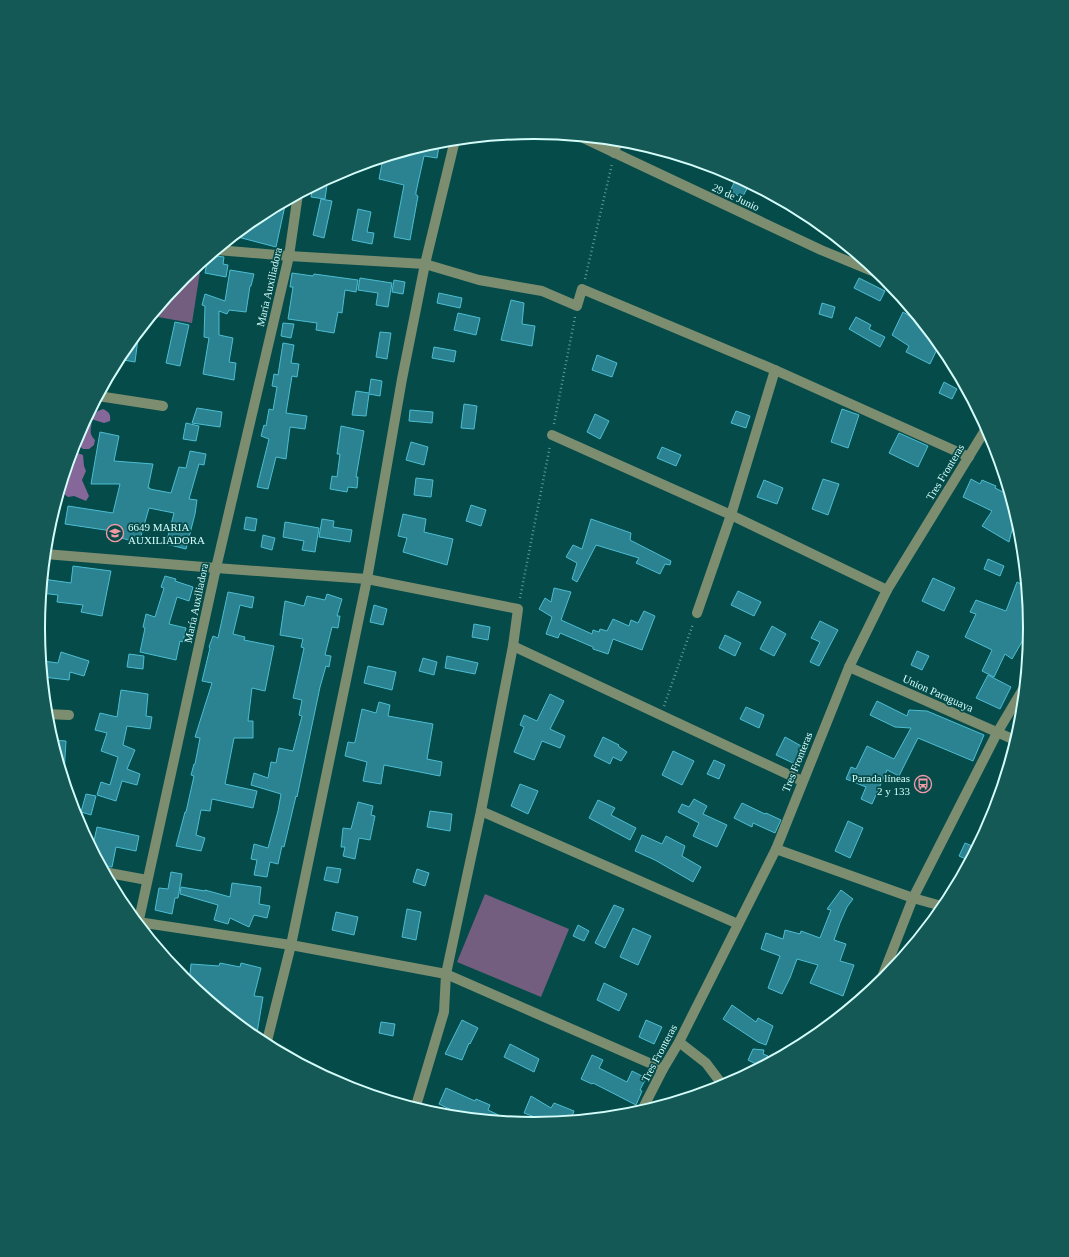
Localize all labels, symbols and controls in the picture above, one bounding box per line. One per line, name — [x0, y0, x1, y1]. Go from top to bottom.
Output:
street label: 29 de Junio — [710, 181, 762, 213]
street label: María Auxiliadora — [254, 246, 284, 328]
street label: Tres Fronteras — [924, 442, 966, 502]
place label: 6649 MARIA AUXILIADORA — [128, 521, 205, 546]
school or university icon: 6649 MARIA AUXILIADORA — [105, 523, 125, 543]
street label: María Auxiliadora — [182, 562, 210, 644]
street label: Union Paraguaya — [901, 672, 975, 714]
street label: Tres Fronteras — [780, 730, 814, 794]
place label: Parada líneas 2 y 133 — [852, 772, 911, 797]
bus stop icon: Parada líneas 2 y 133 — [913, 774, 933, 794]
street label: Tres Fronteras — [639, 1022, 679, 1084]

